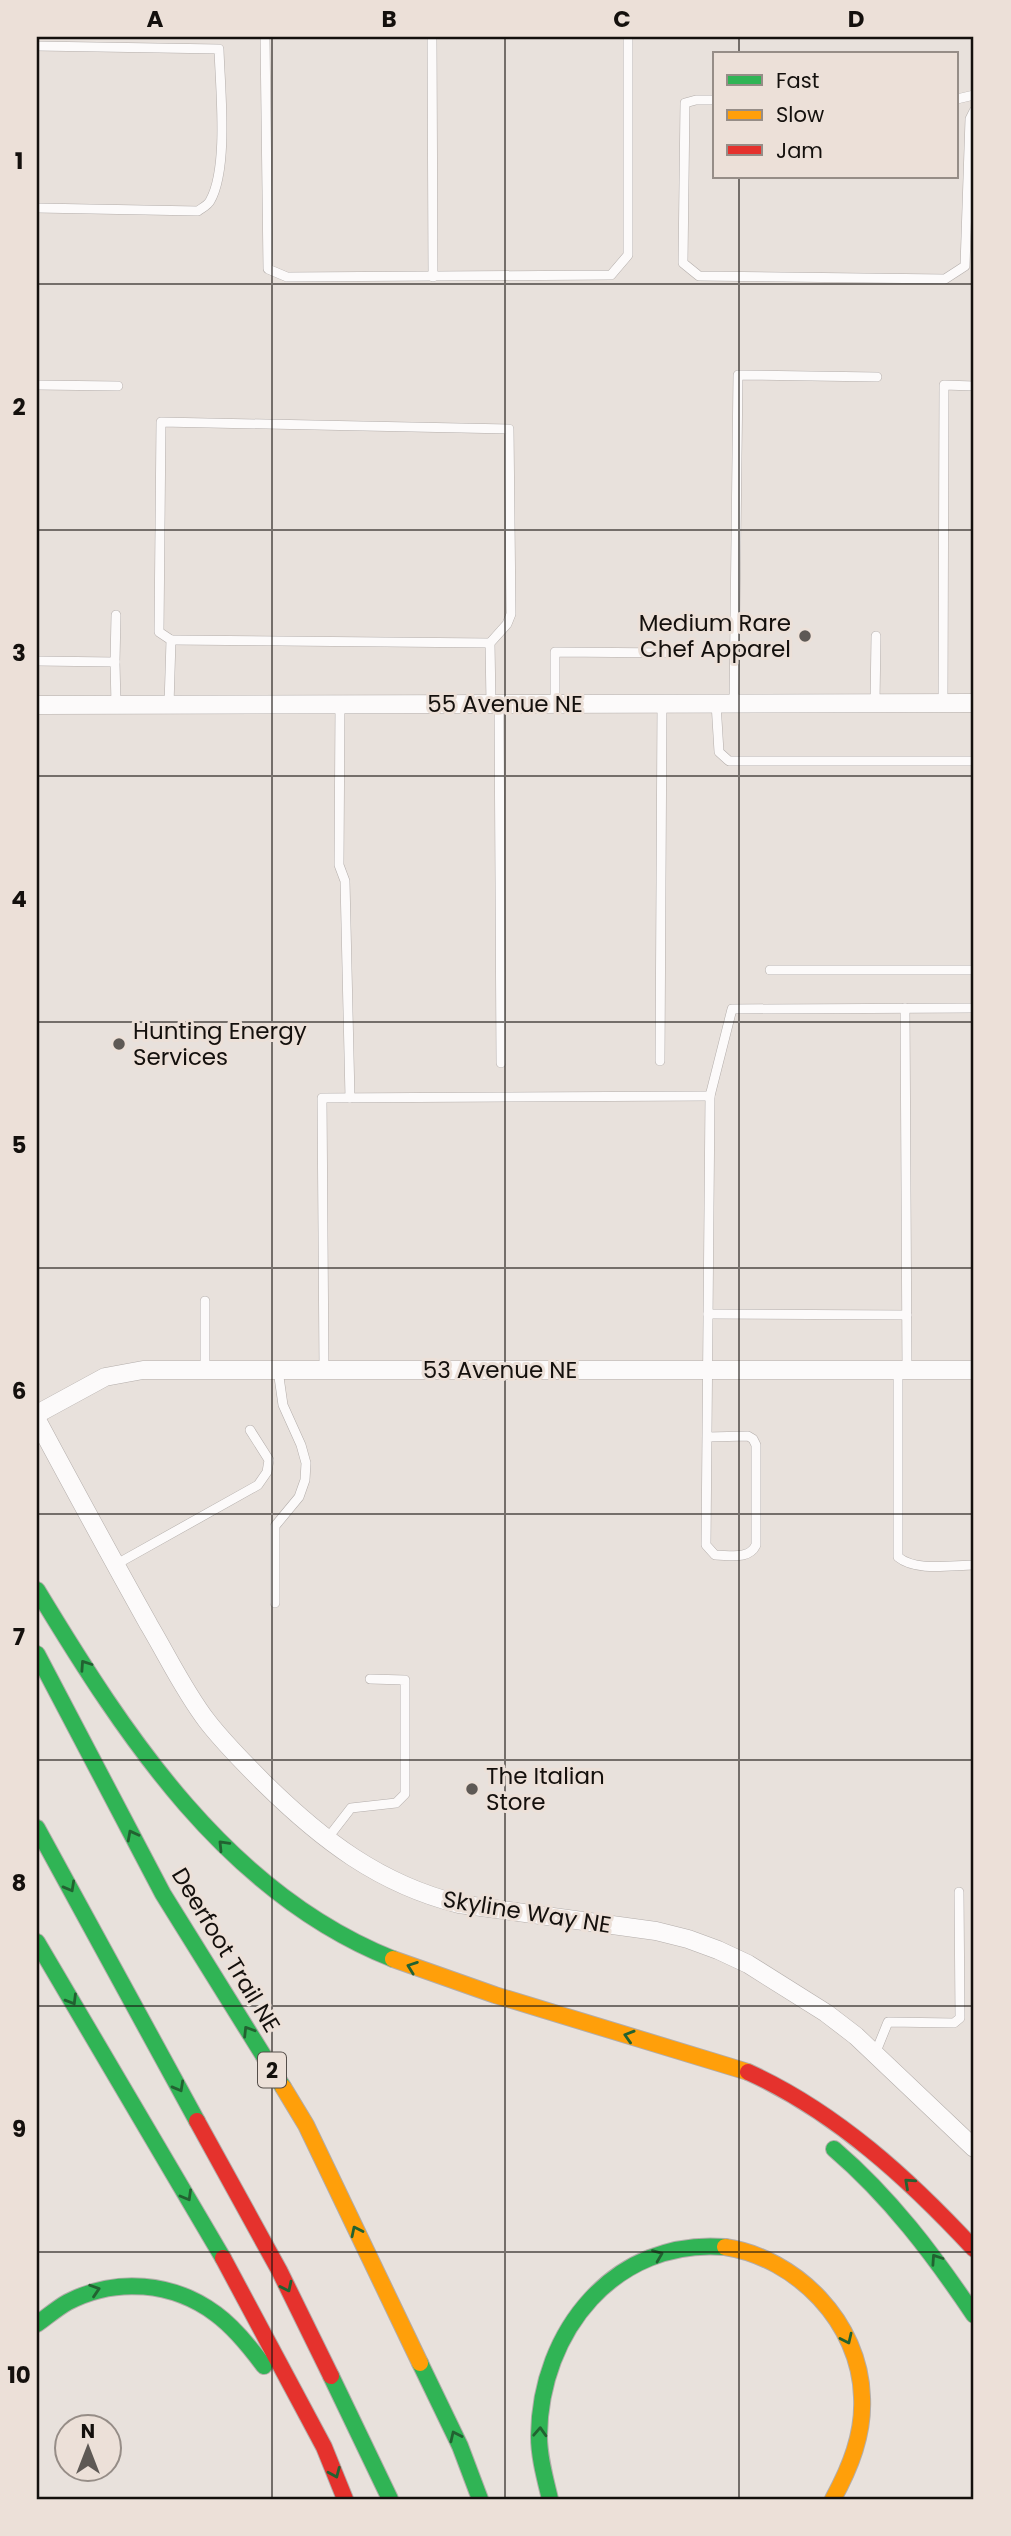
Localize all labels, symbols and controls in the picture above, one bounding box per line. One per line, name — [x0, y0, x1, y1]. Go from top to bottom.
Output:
text: A — [147, 3, 164, 35]
text: B — [381, 3, 397, 35]
text: C — [613, 3, 631, 35]
text: D — [848, 3, 864, 35]
legend — [713, 52, 958, 178]
text: Fast — [776, 66, 819, 95]
text: Slow — [776, 100, 824, 129]
text: Jam — [776, 136, 823, 165]
text: 1 — [15, 145, 23, 177]
text: 2 — [12, 391, 26, 423]
place label: Medium Rare Chef Apparel — [639, 607, 791, 665]
marker: Medium Rare Chef Apparel — [797, 628, 813, 644]
text: 3 — [12, 637, 26, 669]
street label: 55 Avenue NE — [427, 688, 583, 720]
text: 4 — [11, 883, 27, 915]
place label: Hunting Energy Services — [133, 1015, 307, 1073]
marker: Hunting Energy Services — [111, 1036, 127, 1052]
text: 5 — [12, 1129, 26, 1161]
street label: 53 Avenue NE — [423, 1354, 577, 1386]
text: 6 — [12, 1375, 26, 1407]
text: 7 — [13, 1621, 25, 1653]
one-way arrow — [80, 1660, 93, 1673]
place label: The Italian Store — [486, 1760, 605, 1818]
marker: The Italian Store — [464, 1781, 480, 1797]
one-way arrow — [127, 1830, 141, 1842]
one-way arrow — [219, 1840, 232, 1853]
street label: Deerfoot Trail NE — [164, 1862, 288, 2038]
text: 8 — [12, 1867, 26, 1899]
one-way arrow — [62, 1880, 75, 1893]
street label: Skyline Way NE — [441, 1883, 613, 1941]
one-way arrow — [407, 1961, 419, 1975]
one-way arrow — [63, 1993, 76, 2006]
one-way arrow — [243, 2026, 256, 2039]
one-way arrow — [623, 2030, 635, 2045]
road number: 2 — [258, 2052, 286, 2088]
one-way arrow — [171, 2079, 184, 2092]
text: 9 — [12, 2113, 26, 2145]
one-way arrow — [904, 2179, 917, 2192]
one-way arrow — [179, 2189, 192, 2202]
one-way arrow — [351, 2226, 365, 2238]
one-way arrow — [651, 2249, 663, 2263]
one-way arrow — [932, 2253, 945, 2266]
one-way arrow — [279, 2280, 293, 2292]
one-way arrow — [88, 2284, 101, 2298]
one-way arrow — [838, 2332, 852, 2344]
text: 10 — [7, 2359, 31, 2391]
north arrow — [52, 2414, 122, 2484]
text: N — [81, 2418, 95, 2445]
one-way arrow — [533, 2426, 548, 2437]
one-way arrow — [449, 2431, 463, 2443]
one-way arrow — [326, 2467, 340, 2479]

